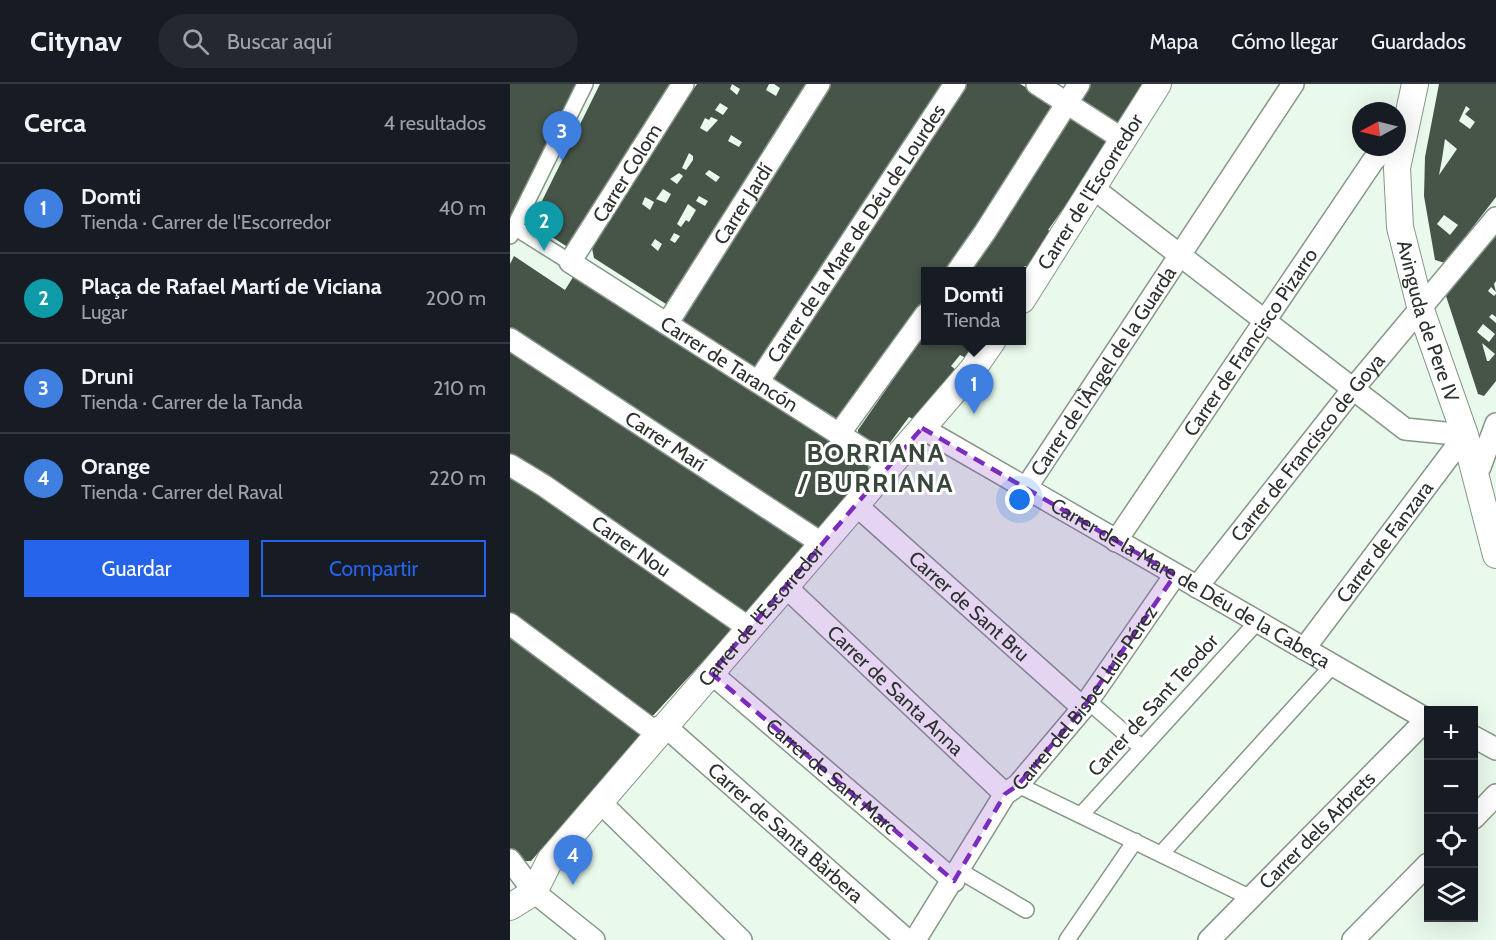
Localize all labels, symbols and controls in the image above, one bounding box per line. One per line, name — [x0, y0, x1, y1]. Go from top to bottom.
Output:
search box — [158, 14, 578, 68]
text: Citynav — [30, 24, 122, 58]
icon: search — [179, 25, 212, 58]
text: Buscar aquí — [227, 28, 332, 55]
text: Mapa — [1150, 29, 1198, 54]
text: Cómo llegar — [1231, 29, 1338, 54]
text: Guardados — [1371, 29, 1466, 54]
street label: Carrer de la Mare de Déu de Lourdes — [762, 100, 950, 367]
north arrow — [1352, 102, 1406, 156]
text: Cerca — [24, 107, 86, 139]
street label: Carrer de l'Escorredor — [1032, 109, 1149, 274]
text: 4 resultados — [384, 111, 486, 135]
pin: 3 — [542, 112, 582, 161]
street label: Carrer Colom — [587, 119, 667, 227]
street label: Carrer Jardí — [708, 159, 778, 249]
text: Domti — [81, 183, 141, 210]
text: 1 — [40, 196, 47, 220]
text: 40 m — [438, 196, 486, 220]
pin: 2 — [525, 202, 564, 251]
text: Tienda · Carrer de l'Escorredor — [81, 210, 331, 234]
street label: Avinguda de Pere IV — [1392, 238, 1465, 406]
street label: Carrer de Francisco Pizarro — [1178, 244, 1323, 441]
street label: Carrer de l'Àngel de la Guarda — [1025, 262, 1181, 481]
popup — [921, 267, 1026, 345]
text: Plaça de Rafael Martí de Viciana — [81, 273, 382, 300]
text: Domti — [943, 281, 1004, 308]
text: 2 — [38, 286, 49, 310]
text: 200 m — [426, 286, 486, 310]
text: Lugar — [81, 300, 127, 324]
text: Tienda — [943, 308, 1000, 332]
street label: Carrer de Tarancón — [656, 311, 803, 417]
street label: Carrer de Francisco de Goya — [1225, 348, 1390, 546]
text: Druni — [81, 363, 134, 390]
pin: 1 — [954, 364, 994, 414]
text: 3 — [38, 376, 49, 400]
text: 210 m — [433, 376, 486, 400]
text: Tienda · Carrer de la Tanda — [81, 390, 303, 414]
street label: Carrer Marí — [621, 406, 710, 476]
district label: BORRIANA / BURRIANA — [797, 437, 954, 499]
text: Orange — [81, 453, 150, 480]
text: 4 — [37, 466, 50, 490]
text: 220 m — [429, 466, 486, 490]
street label: Carrer de Fanzara — [1331, 476, 1438, 608]
text: Tienda · Carrer del Raval — [81, 480, 283, 504]
your location — [1005, 485, 1034, 514]
street label: Carrer de la Mare de Déu de la Cabeça — [1046, 493, 1335, 673]
street label: Carrer Nou — [587, 511, 675, 582]
street label: Carrer de l'Escorredor — [693, 539, 829, 691]
button: Guardar — [24, 540, 249, 597]
button: Compartir — [261, 540, 486, 597]
street label: Carrer de Sant Bru — [904, 546, 1034, 666]
street label: Carrer del Bisbe Lluís Pérez — [1007, 601, 1162, 795]
street label: Carrer de Santa Anna — [822, 620, 969, 761]
street label: Carrer de Sant Teodor — [1083, 628, 1224, 781]
map controls — [1424, 706, 1478, 922]
button: + — [1424, 706, 1478, 760]
street label: Carrer de Sant Marc — [761, 713, 903, 839]
street label: Carrer de Santa Bàrbera — [703, 758, 868, 908]
button: − — [1424, 760, 1478, 814]
street label: Carrer dels Arbrets — [1254, 767, 1380, 894]
button: locate — [1424, 814, 1478, 868]
pin: 4 — [554, 836, 592, 885]
button: layers — [1424, 868, 1478, 922]

